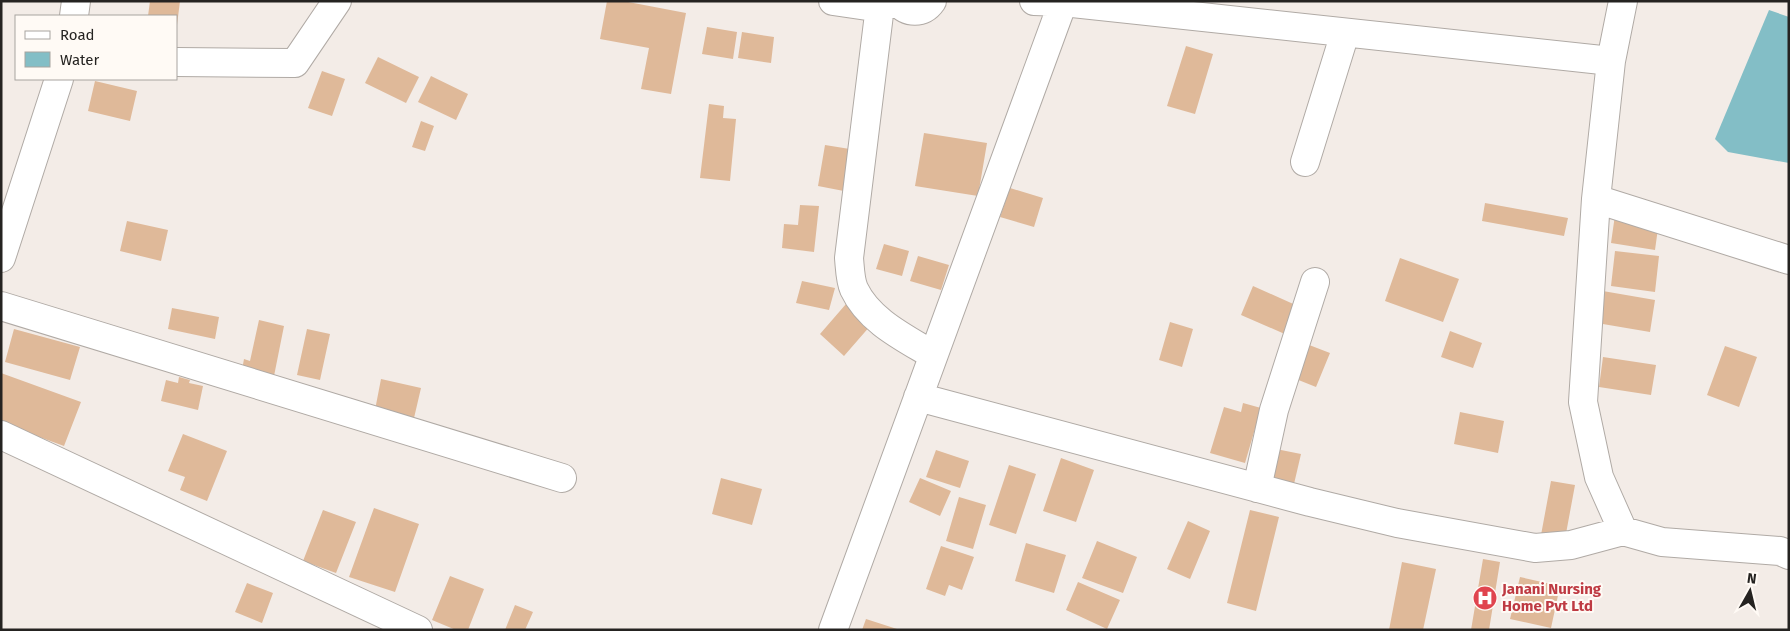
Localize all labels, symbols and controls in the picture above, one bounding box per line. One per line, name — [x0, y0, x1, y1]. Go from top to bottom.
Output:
legend — [15, 15, 178, 80]
text: Road — [60, 26, 95, 44]
text: Water — [60, 51, 99, 69]
north arrow — [1725, 566, 1775, 616]
text: N — [1746, 570, 1758, 588]
place label: Janani Nursing Home Pvt Ltd — [1501, 580, 1602, 615]
hospital icon: Janani Nursing Home Pvt Ltd — [1472, 585, 1498, 611]

